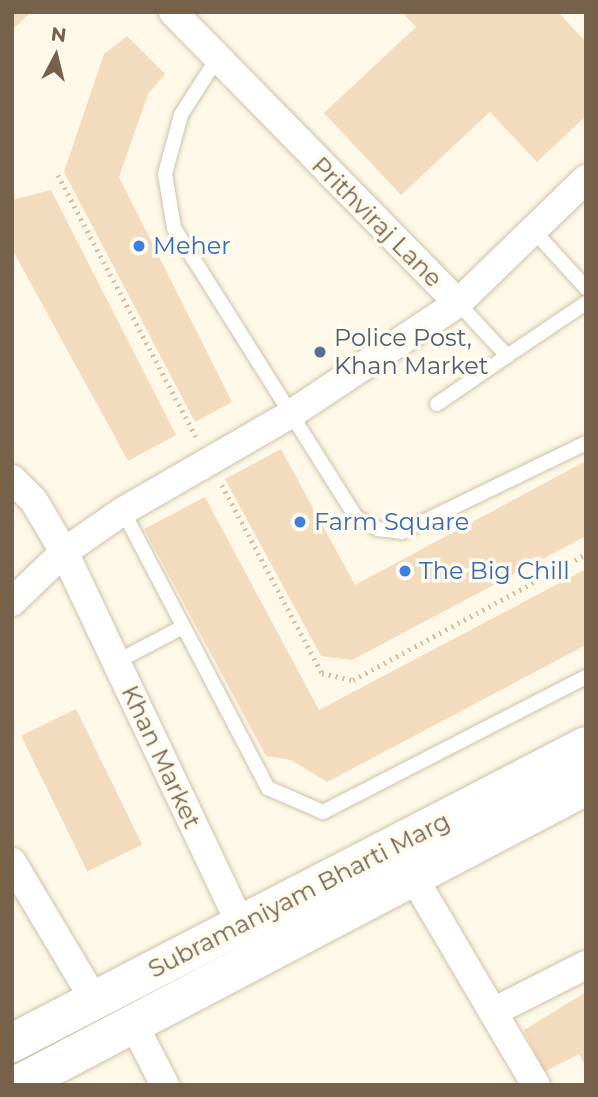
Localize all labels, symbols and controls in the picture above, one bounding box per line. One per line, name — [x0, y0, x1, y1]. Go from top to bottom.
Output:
north arrow — [21, 21, 91, 91]
text: N — [50, 22, 68, 47]
street label: Prithviraj Lane — [306, 151, 448, 293]
place label: Meher — [153, 232, 231, 260]
marker: Meher — [131, 238, 147, 254]
place label: Police Post, Khan Market — [334, 324, 489, 380]
marker: Police Post, Khan Market — [312, 344, 328, 360]
place label: Farm Square — [314, 508, 469, 536]
marker: Farm Square — [292, 514, 308, 530]
place label: The Big Chill — [419, 557, 570, 585]
marker: The Big Chill — [397, 563, 413, 579]
street label: Khan Market — [115, 681, 207, 833]
street label: Subramaniyam Bharti Marg — [143, 806, 455, 984]

